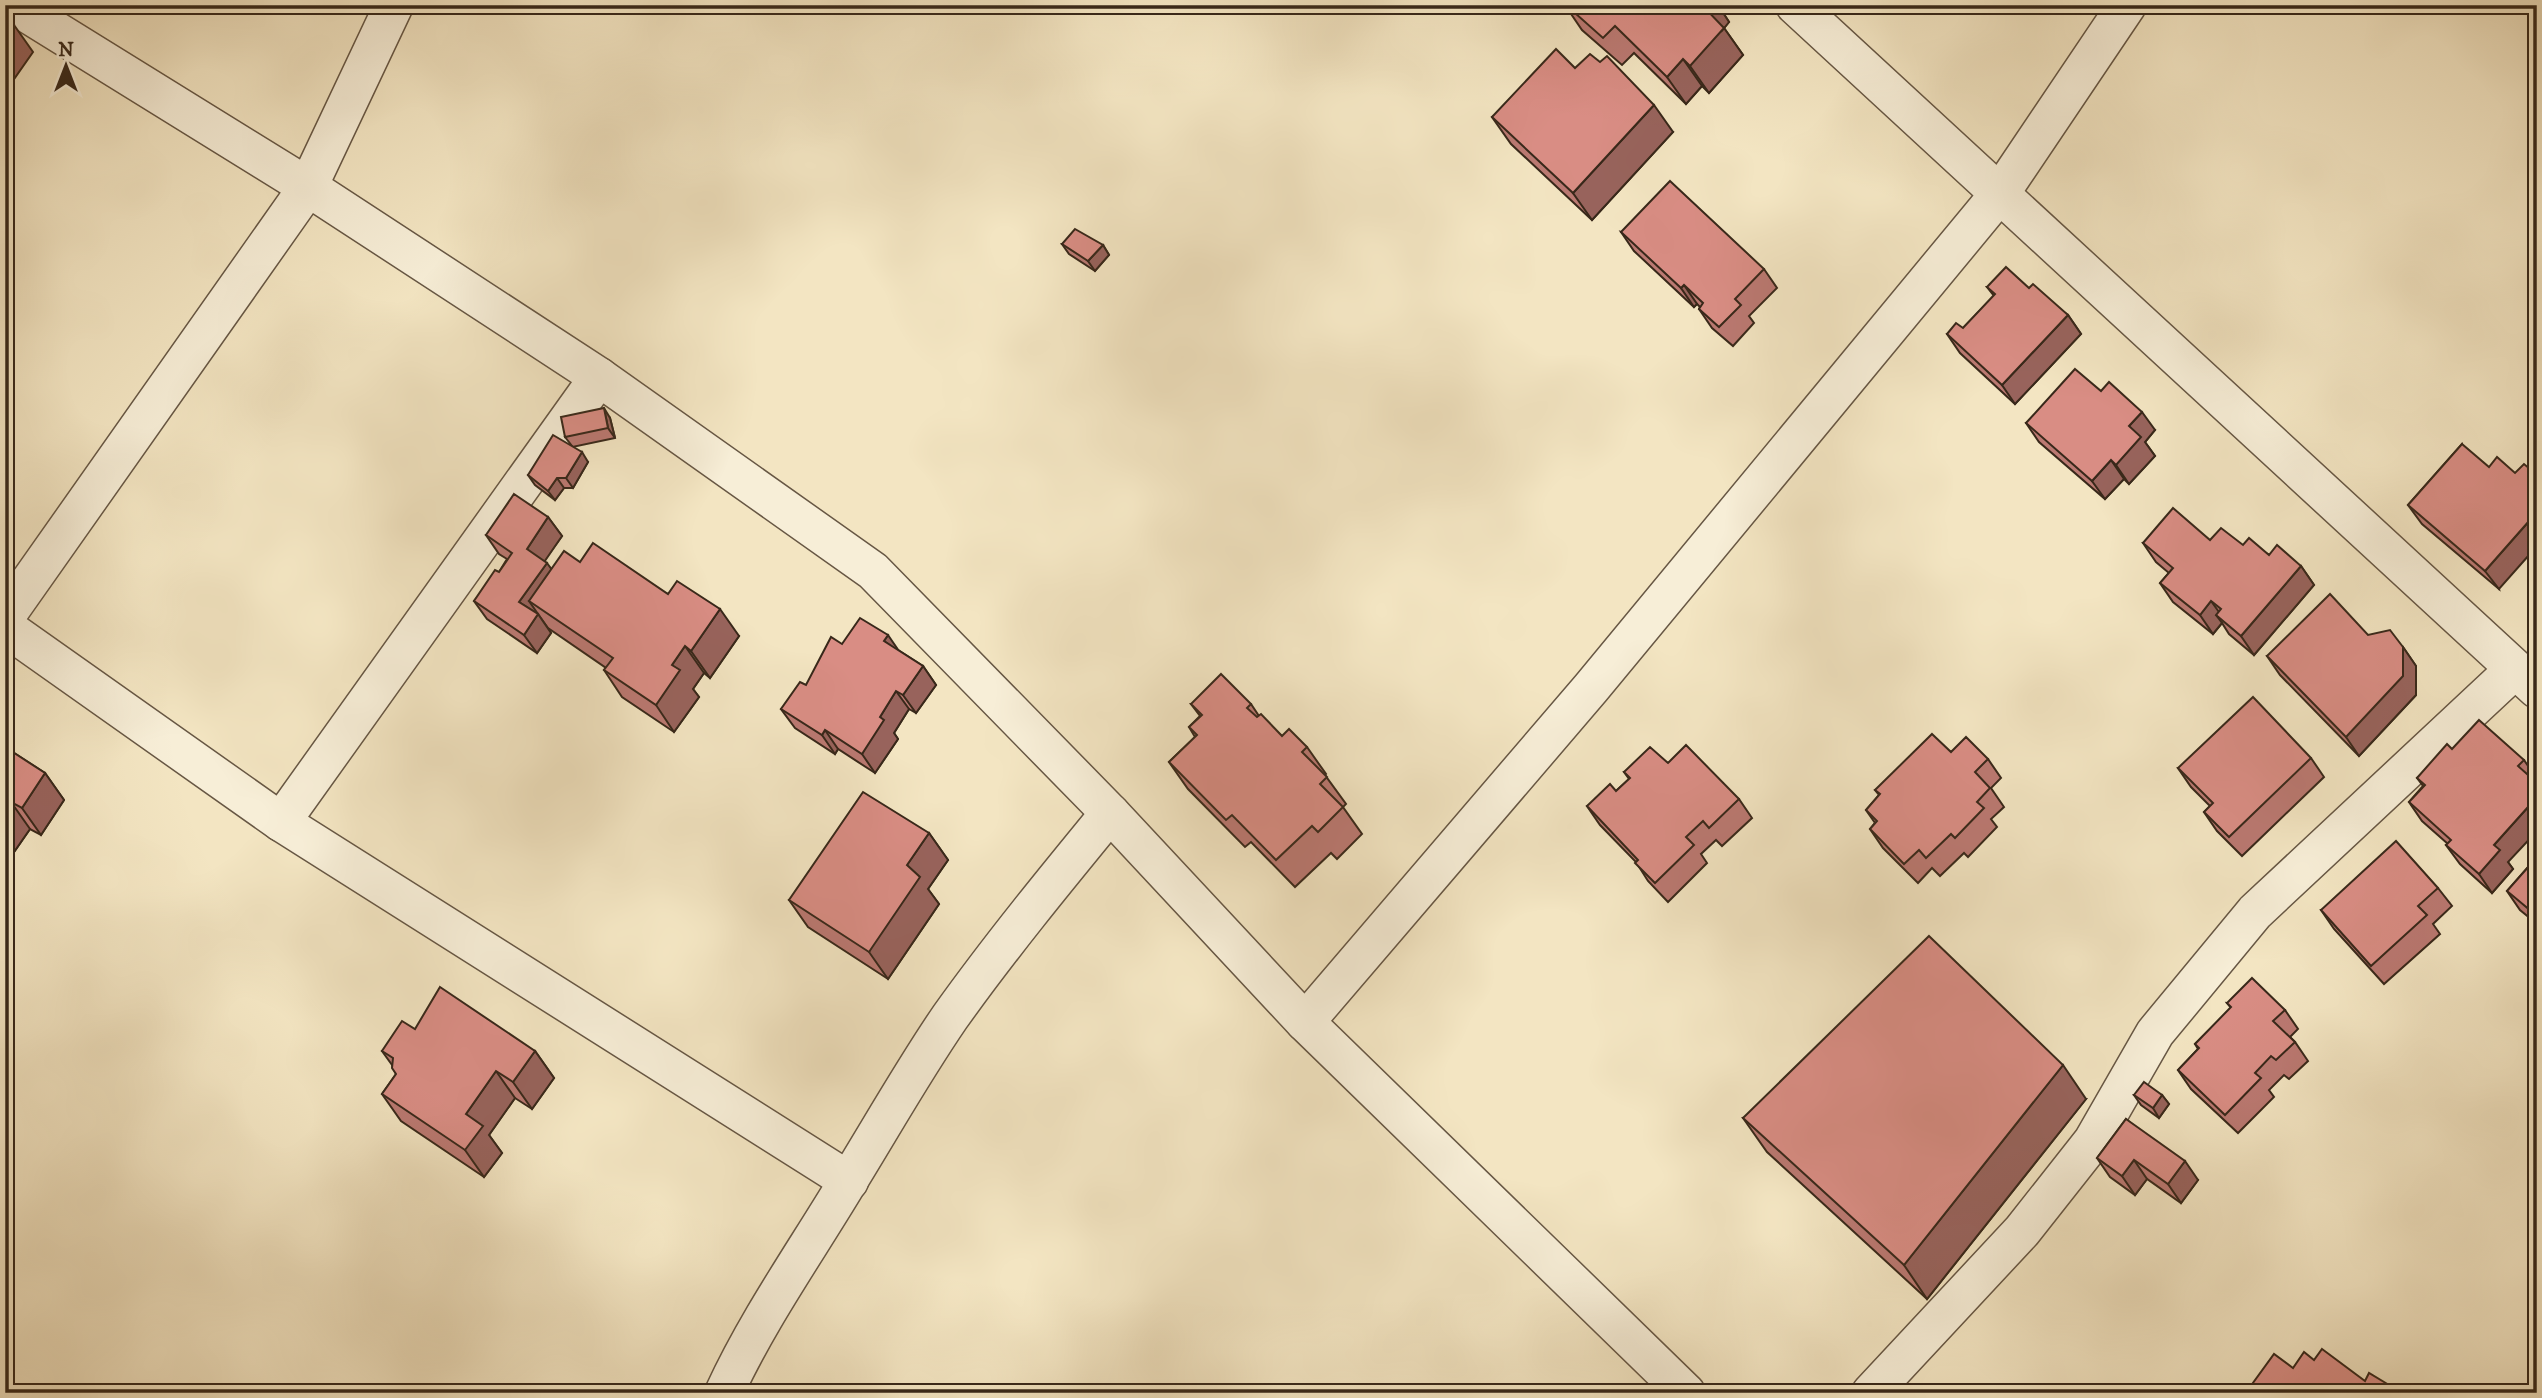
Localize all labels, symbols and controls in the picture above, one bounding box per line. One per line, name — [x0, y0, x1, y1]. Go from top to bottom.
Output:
north arrow — [32, 32, 102, 102]
text: N — [58, 39, 74, 62]

